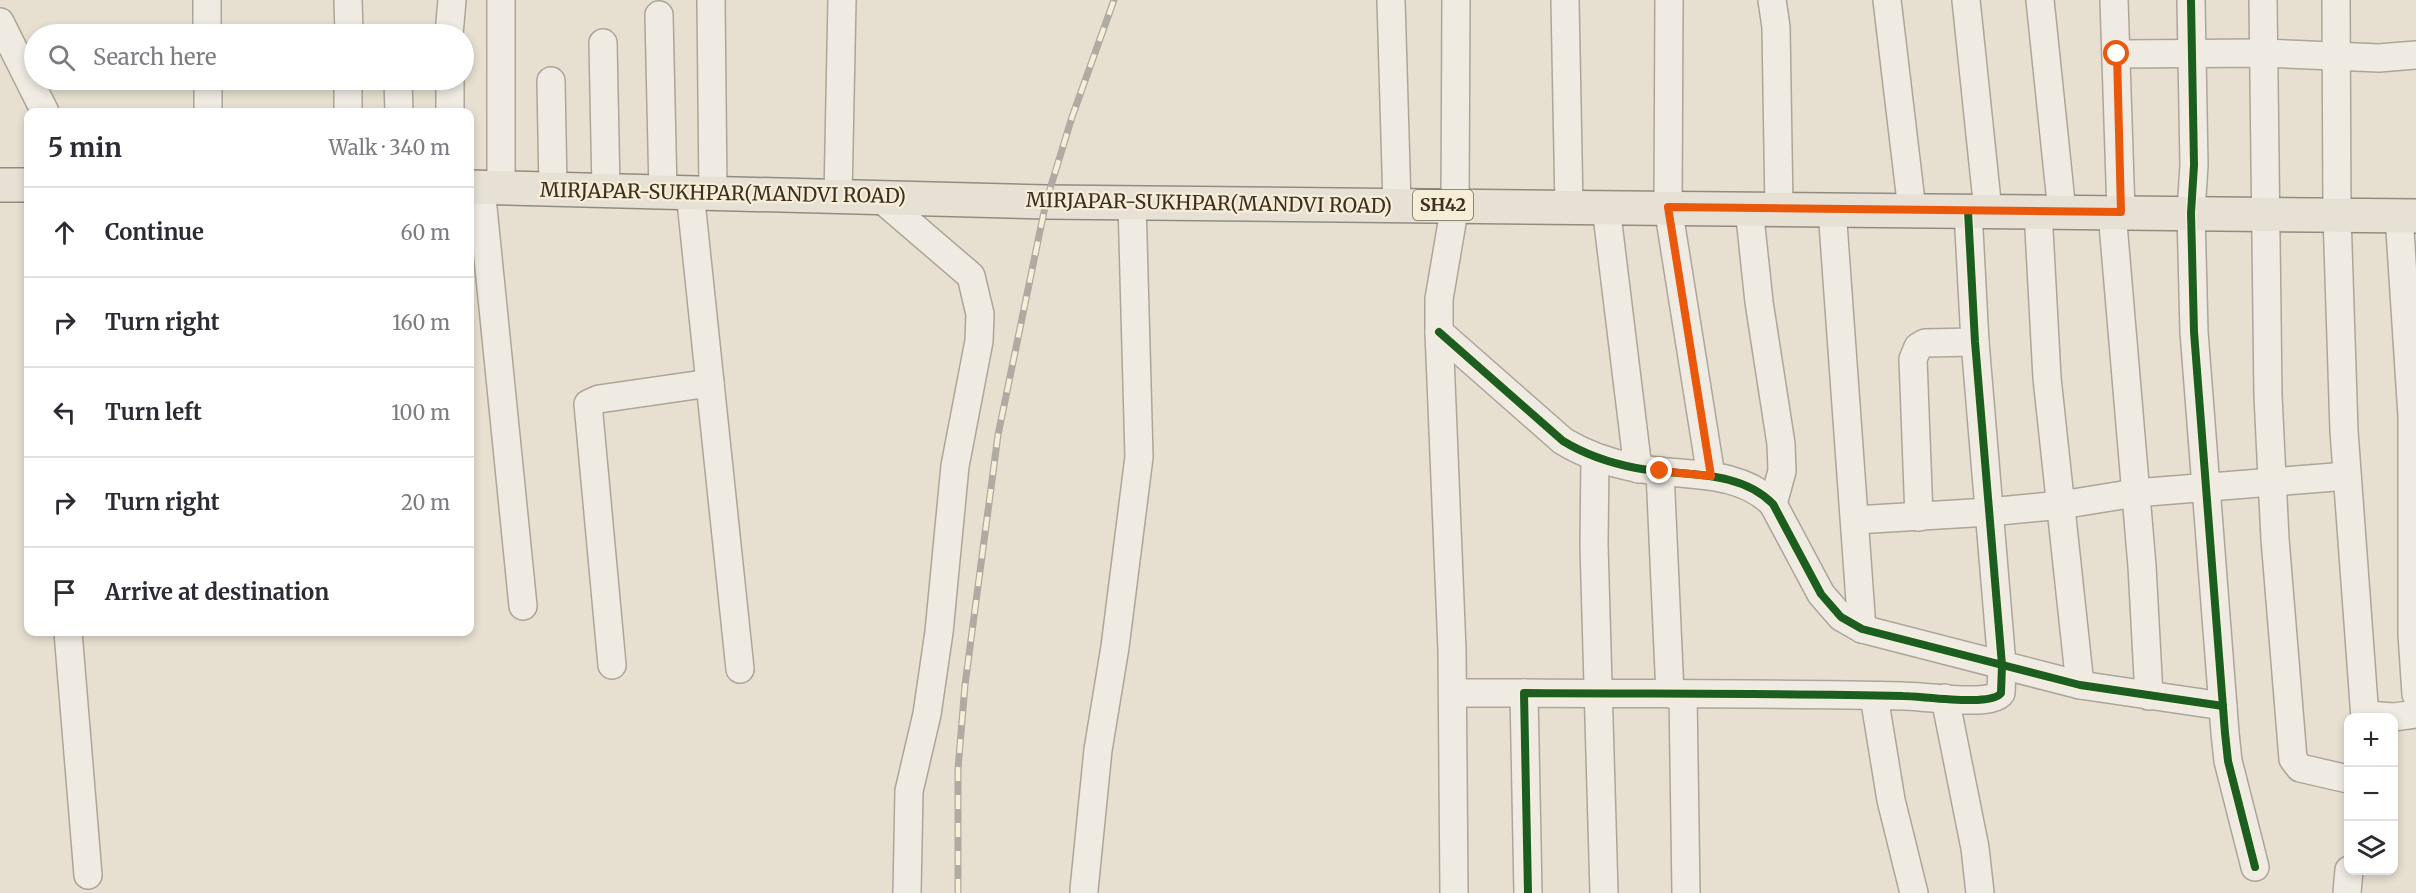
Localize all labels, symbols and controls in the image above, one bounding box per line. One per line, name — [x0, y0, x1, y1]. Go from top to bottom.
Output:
search box — [24, 24, 474, 90]
route start — [2103, 40, 2129, 66]
icon: search — [45, 41, 78, 74]
text: Search here — [93, 43, 216, 71]
text: 5 min — [48, 131, 122, 164]
text: Walk · 340 m — [329, 135, 450, 160]
street label: MIRJAPAR-SUKHPAR(MANDVI ROAD) — [540, 177, 906, 208]
street label: MIRJAPAR-SUKHPAR(MANDVI ROAD) — [1026, 187, 1392, 218]
road number: SH42 — [1413, 190, 1473, 220]
icon: ahead — [48, 216, 81, 249]
text: Continue — [105, 218, 204, 246]
text: 60 m — [400, 220, 450, 245]
icon: right — [48, 306, 81, 339]
text: Turn right — [105, 308, 219, 336]
text: 160 m — [392, 310, 450, 335]
icon: left — [48, 396, 81, 429]
text: Turn left — [105, 398, 202, 426]
text: 100 m — [391, 400, 450, 425]
route end — [1646, 457, 1672, 483]
icon: right — [48, 486, 81, 519]
text: Turn right — [105, 488, 219, 516]
text: 20 m — [401, 490, 450, 515]
icon: arrive — [48, 576, 81, 609]
text: Arrive at destination — [105, 578, 329, 606]
map controls — [2344, 713, 2398, 875]
button: + — [2344, 713, 2398, 767]
button: − — [2344, 767, 2398, 821]
button: layers — [2344, 821, 2398, 875]

